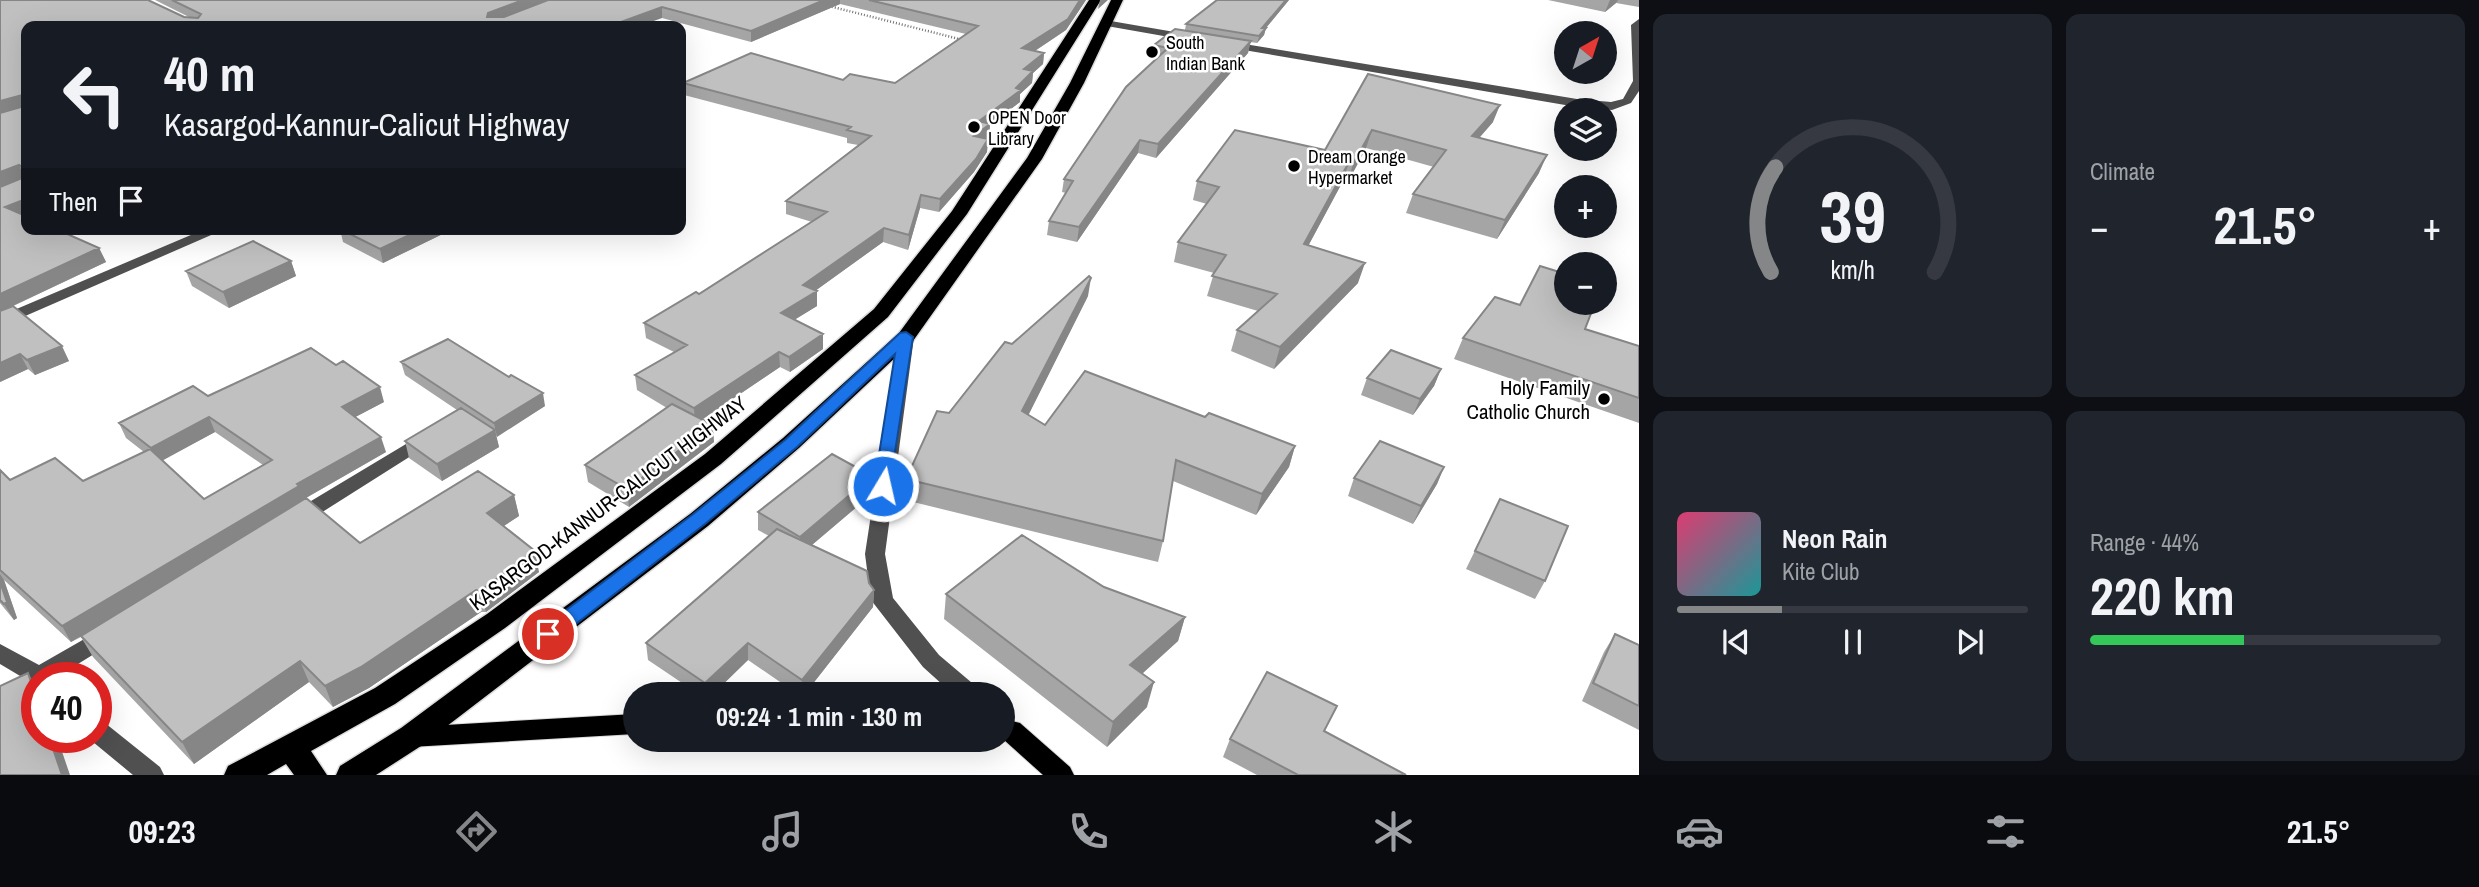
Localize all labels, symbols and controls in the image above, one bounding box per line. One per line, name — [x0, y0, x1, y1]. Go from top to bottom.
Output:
north arrow — [1554, 21, 1617, 84]
map controls — [1554, 21, 1617, 315]
place label: South Indian Bank — [1166, 30, 1245, 76]
text: 40 m — [164, 40, 256, 106]
marker: South Indian Bank — [1144, 44, 1160, 60]
icon: left — [49, 49, 140, 140]
button: layers — [1554, 98, 1617, 161]
text: Kasargod-Kannur-Calicut Highway — [164, 103, 569, 146]
place label: OPEN Door Library — [988, 105, 1066, 151]
marker: OPEN Door Library — [966, 119, 982, 135]
place label: Dream Orange Hypermarket — [1308, 144, 1406, 190]
text: Climate — [2090, 156, 2155, 187]
marker: Dream Orange Hypermarket — [1286, 158, 1302, 174]
text: 39 — [1819, 167, 1886, 265]
button: + — [1554, 175, 1617, 238]
icon: arrive — [112, 182, 150, 220]
text: Then — [49, 184, 98, 219]
text: 21.5° — [2214, 190, 2317, 260]
text: − — [2090, 201, 2108, 252]
text: + — [2423, 201, 2441, 252]
button: − — [1554, 252, 1617, 315]
text: km/h — [1830, 252, 1875, 286]
place label: Holy Family Catholic Church — [1467, 373, 1590, 426]
street label: KASARGOD-KANNUR-CALICUT HIGHWAY — [463, 389, 753, 617]
marker: Holy Family Catholic Church — [1596, 391, 1612, 407]
position arrow — [846, 449, 920, 523]
text: Neon Rain — [1782, 521, 1887, 556]
text: Range · 44% — [2090, 527, 2199, 558]
text: Kite Club — [1782, 556, 1860, 587]
text: 220 km — [2090, 561, 2235, 631]
pin — [518, 604, 578, 664]
icon: arrive — [529, 615, 567, 653]
icon: previous — [1717, 623, 1755, 661]
icon: pause — [1834, 623, 1872, 661]
icon: next — [1951, 623, 1989, 661]
speed limit sign: 40 — [21, 662, 112, 753]
text: 09:24 · 1 min · 130 m — [716, 699, 922, 734]
icon: directions — [452, 807, 501, 856]
icon: music — [758, 807, 807, 856]
icon: phone — [1064, 807, 1113, 856]
icon: climate — [1369, 807, 1418, 856]
icon: car — [1675, 807, 1724, 856]
icon: filters — [1981, 807, 2030, 856]
text: 09:23 — [128, 810, 195, 853]
text: 21.5° — [2287, 810, 2351, 853]

